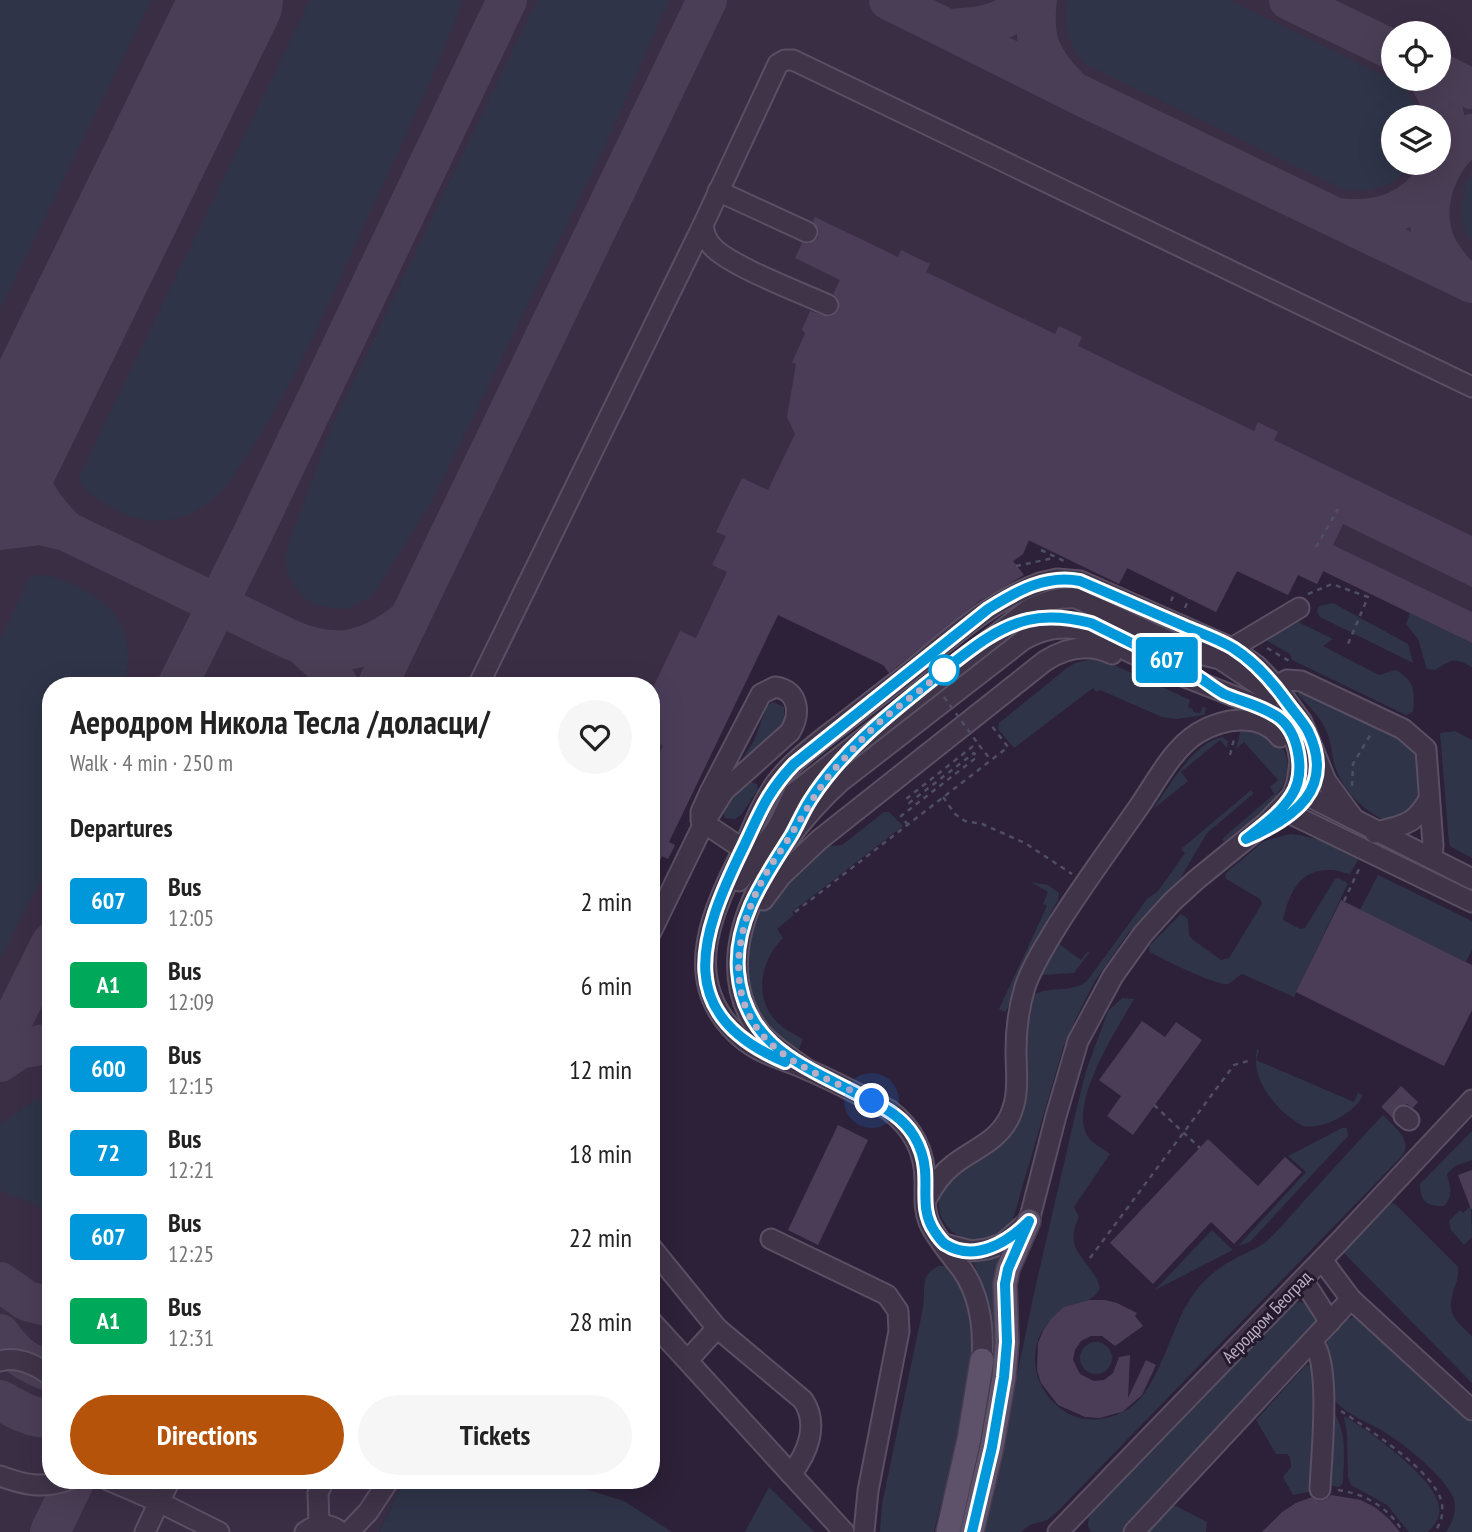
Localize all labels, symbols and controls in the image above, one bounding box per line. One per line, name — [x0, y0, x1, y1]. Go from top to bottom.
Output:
map controls — [1381, 21, 1451, 175]
button: locate — [1381, 21, 1451, 91]
button: layers — [1381, 105, 1451, 175]
line badge: 607 — [1127, 637, 1207, 683]
text: 607 — [1150, 644, 1184, 675]
unlabelled marker — [929, 655, 959, 685]
text: Аеродром Никола Тесла /доласци/ — [70, 700, 490, 743]
button: heart — [558, 700, 632, 774]
text: Walk · 4 min · 250 m — [70, 748, 233, 777]
text: Departures — [70, 811, 173, 844]
text: Bus — [168, 870, 201, 903]
text: 607 — [91, 885, 126, 916]
text: 2 min — [581, 885, 632, 918]
text: 12:05 — [168, 903, 214, 932]
text: Bus — [168, 954, 201, 987]
text: A1 — [97, 969, 120, 1000]
text: 6 min — [581, 969, 632, 1002]
text: 12:09 — [168, 987, 214, 1016]
text: Bus — [168, 1038, 201, 1071]
text: 600 — [91, 1053, 126, 1084]
text: 12 min — [569, 1053, 632, 1086]
text: 12:15 — [168, 1071, 214, 1100]
your location — [854, 1083, 889, 1118]
text: Bus — [168, 1122, 201, 1155]
text: 72 — [97, 1137, 120, 1168]
text: 18 min — [569, 1137, 632, 1170]
text: 12:21 — [168, 1155, 214, 1184]
text: Bus — [168, 1206, 201, 1239]
text: 607 — [91, 1221, 126, 1252]
text: 22 min — [569, 1221, 632, 1254]
text: 12:25 — [168, 1239, 214, 1268]
street label: Аеродром Београд — [1217, 1266, 1316, 1368]
text: Bus — [168, 1290, 201, 1323]
text: A1 — [97, 1305, 120, 1336]
text: 28 min — [569, 1305, 632, 1338]
text: 12:31 — [168, 1323, 214, 1352]
button: Directions — [70, 1395, 344, 1475]
button: Tickets — [358, 1395, 632, 1475]

